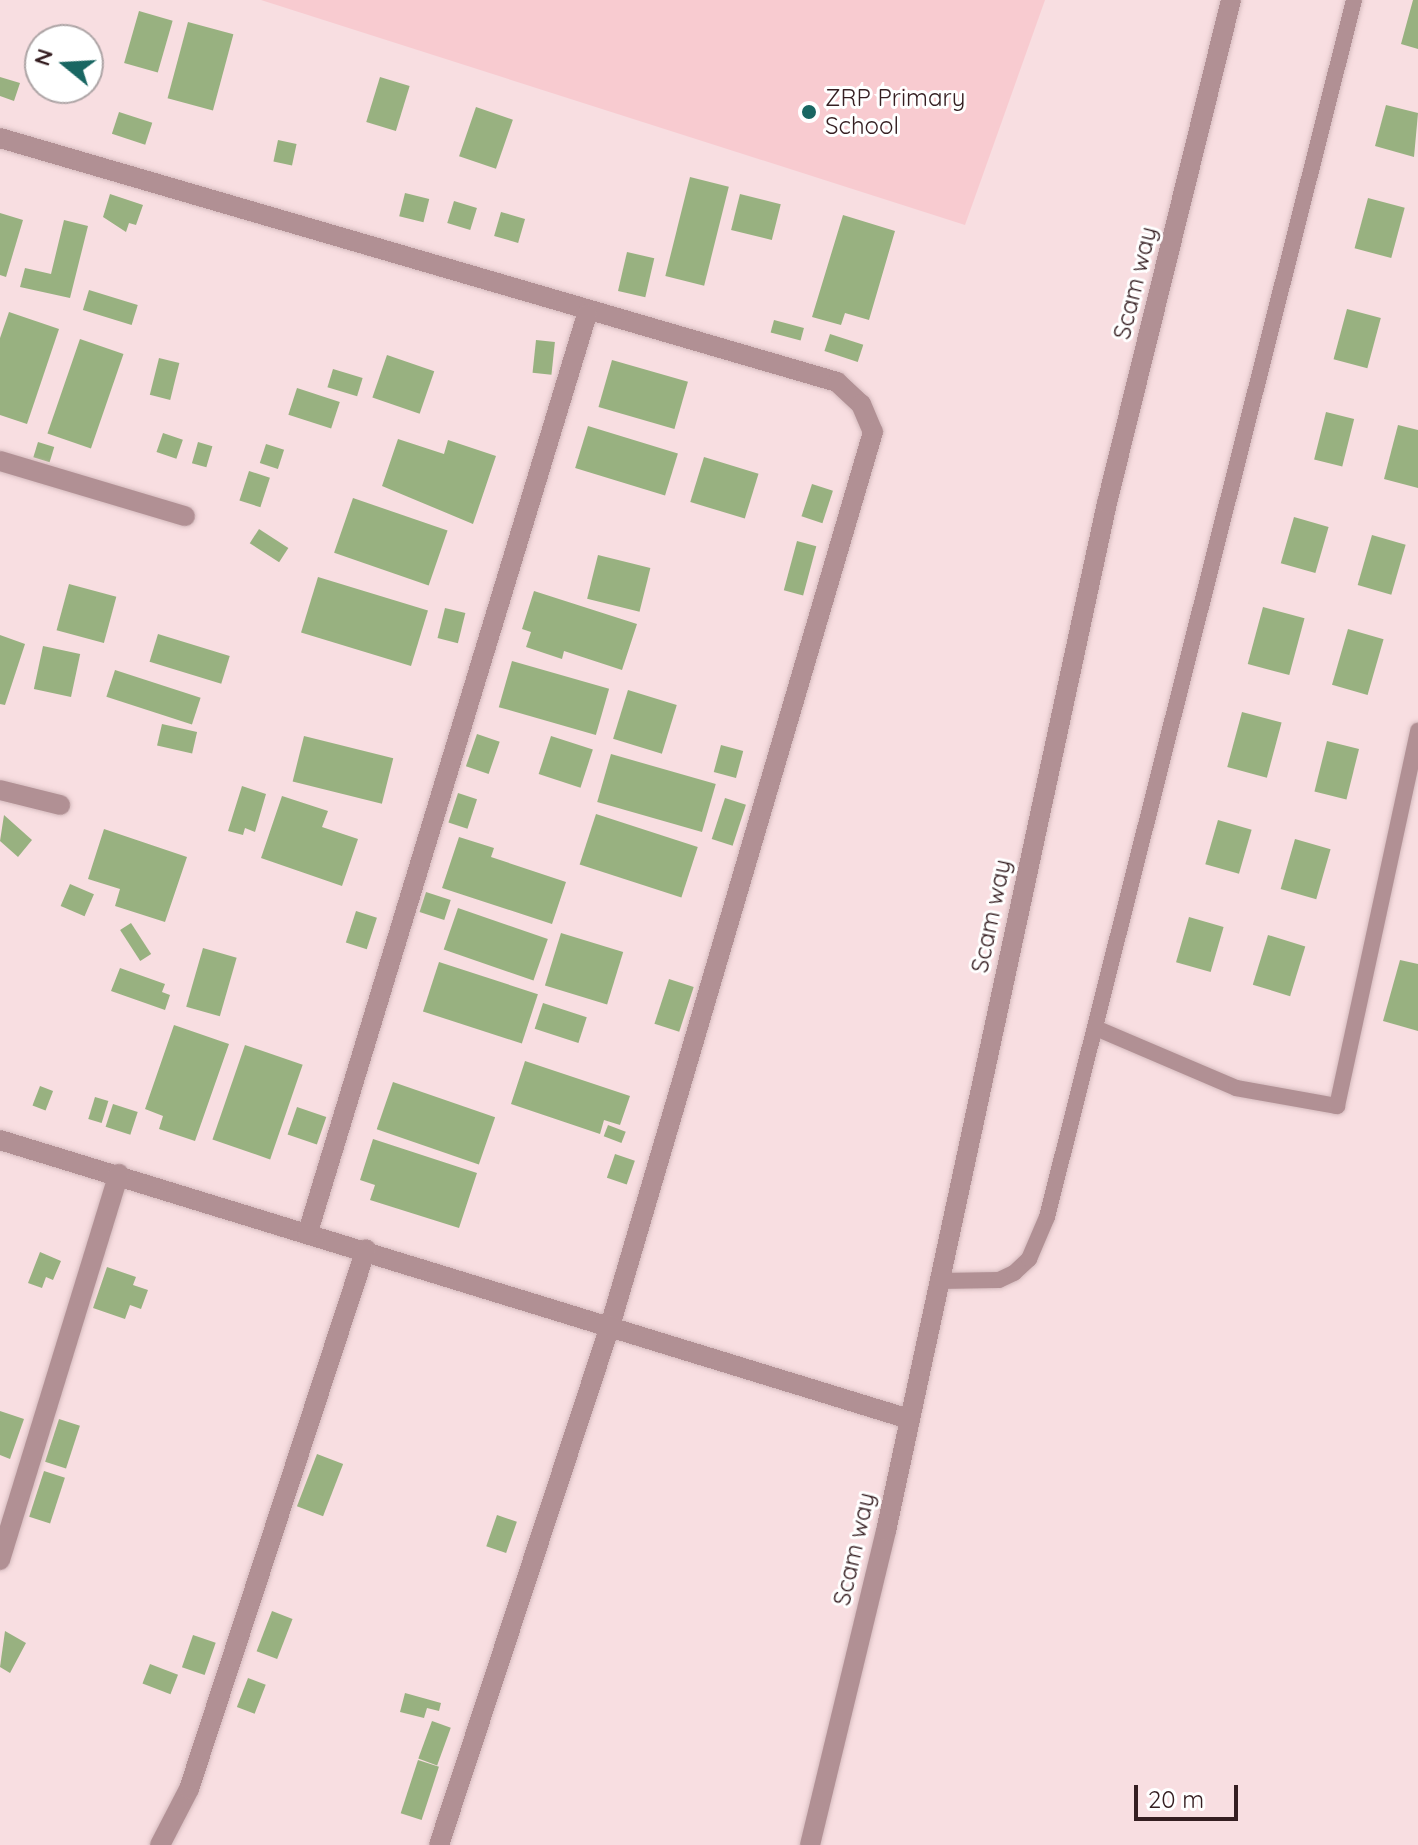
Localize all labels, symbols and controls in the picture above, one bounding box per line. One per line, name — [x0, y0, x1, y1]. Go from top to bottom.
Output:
north arrow — [24, 24, 104, 104]
text: N — [27, 45, 59, 69]
place label: ZRP Primary School — [825, 84, 965, 140]
marker: ZRP Primary School — [800, 103, 818, 121]
street label: Scam way — [1107, 224, 1163, 342]
street label: Scam way — [965, 857, 1017, 975]
street label: Scam way — [827, 1490, 881, 1608]
scale bar — [1138, 1769, 1242, 1819]
text: 20 m — [1148, 1784, 1204, 1814]

